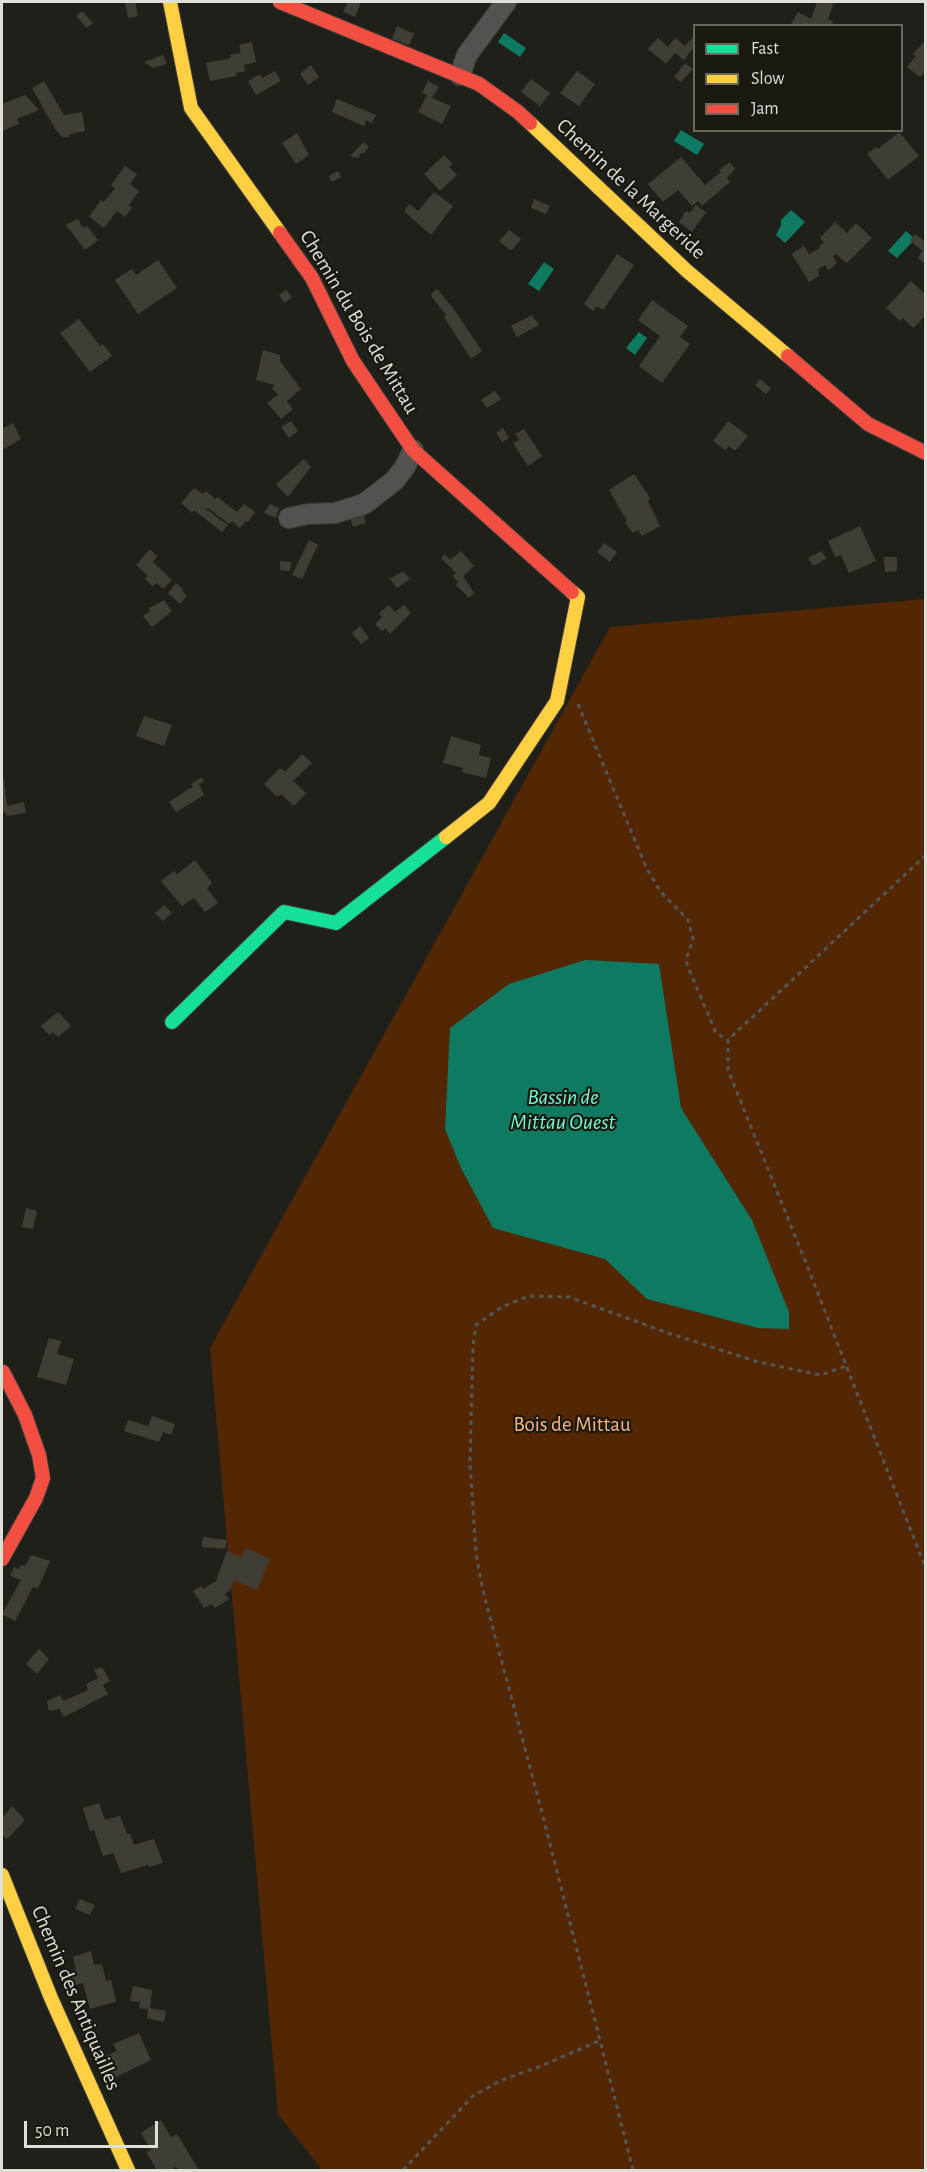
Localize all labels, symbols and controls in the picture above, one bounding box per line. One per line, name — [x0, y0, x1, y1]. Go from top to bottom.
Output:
legend — [693, 24, 903, 132]
text: Fast — [751, 40, 779, 58]
text: Slow — [751, 70, 784, 88]
text: Jam — [751, 100, 779, 118]
street label: Chemin de la Margeride — [551, 113, 711, 265]
street label: Chemin du Bois de Mittau — [294, 226, 424, 418]
water label: Bassin de Mittau Ouest — [510, 1084, 616, 1136]
park label: Bois de Mittau — [513, 1412, 631, 1438]
street label: Chemin des Antiquailles — [26, 1902, 126, 2094]
scale bar — [27, 2109, 160, 2147]
text: 50 m — [35, 2122, 69, 2140]

